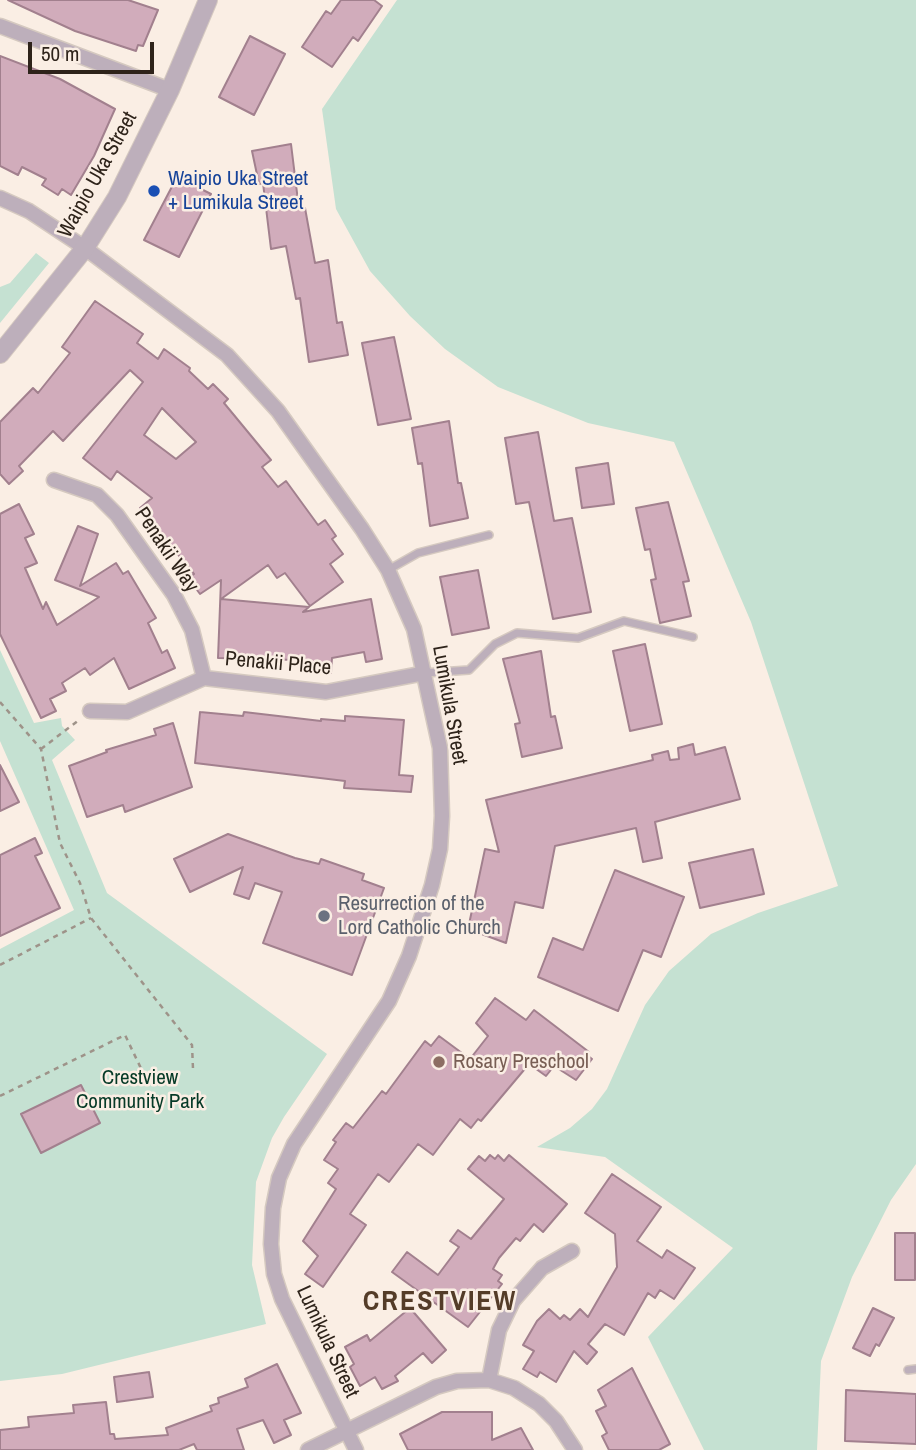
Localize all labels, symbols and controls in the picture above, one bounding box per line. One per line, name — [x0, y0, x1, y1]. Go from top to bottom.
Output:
scale bar — [32, 28, 158, 72]
text: 50 m — [41, 39, 79, 68]
street label: Waipio Uka Street — [53, 108, 143, 242]
place label: Waipio Uka Street + Lumikula Street — [168, 166, 308, 216]
marker: Waipio Uka Street + Lumikula Street — [146, 183, 162, 199]
street label: Penakii Way — [128, 503, 204, 597]
street label: Lumikula Street — [426, 643, 472, 767]
street label: Penakii Place — [224, 647, 332, 681]
place label: Resurrection of the Lord Catholic Church — [338, 891, 501, 941]
marker: Resurrection of the Lord Catholic Church — [316, 908, 332, 924]
place label: Rosary Preschool — [453, 1049, 589, 1075]
marker: Rosary Preschool — [431, 1054, 447, 1070]
park label: Crestview Community Park — [76, 1065, 204, 1115]
street label: Lumikula Street — [290, 1282, 364, 1402]
district label: CRESTVIEW — [364, 1285, 516, 1319]

